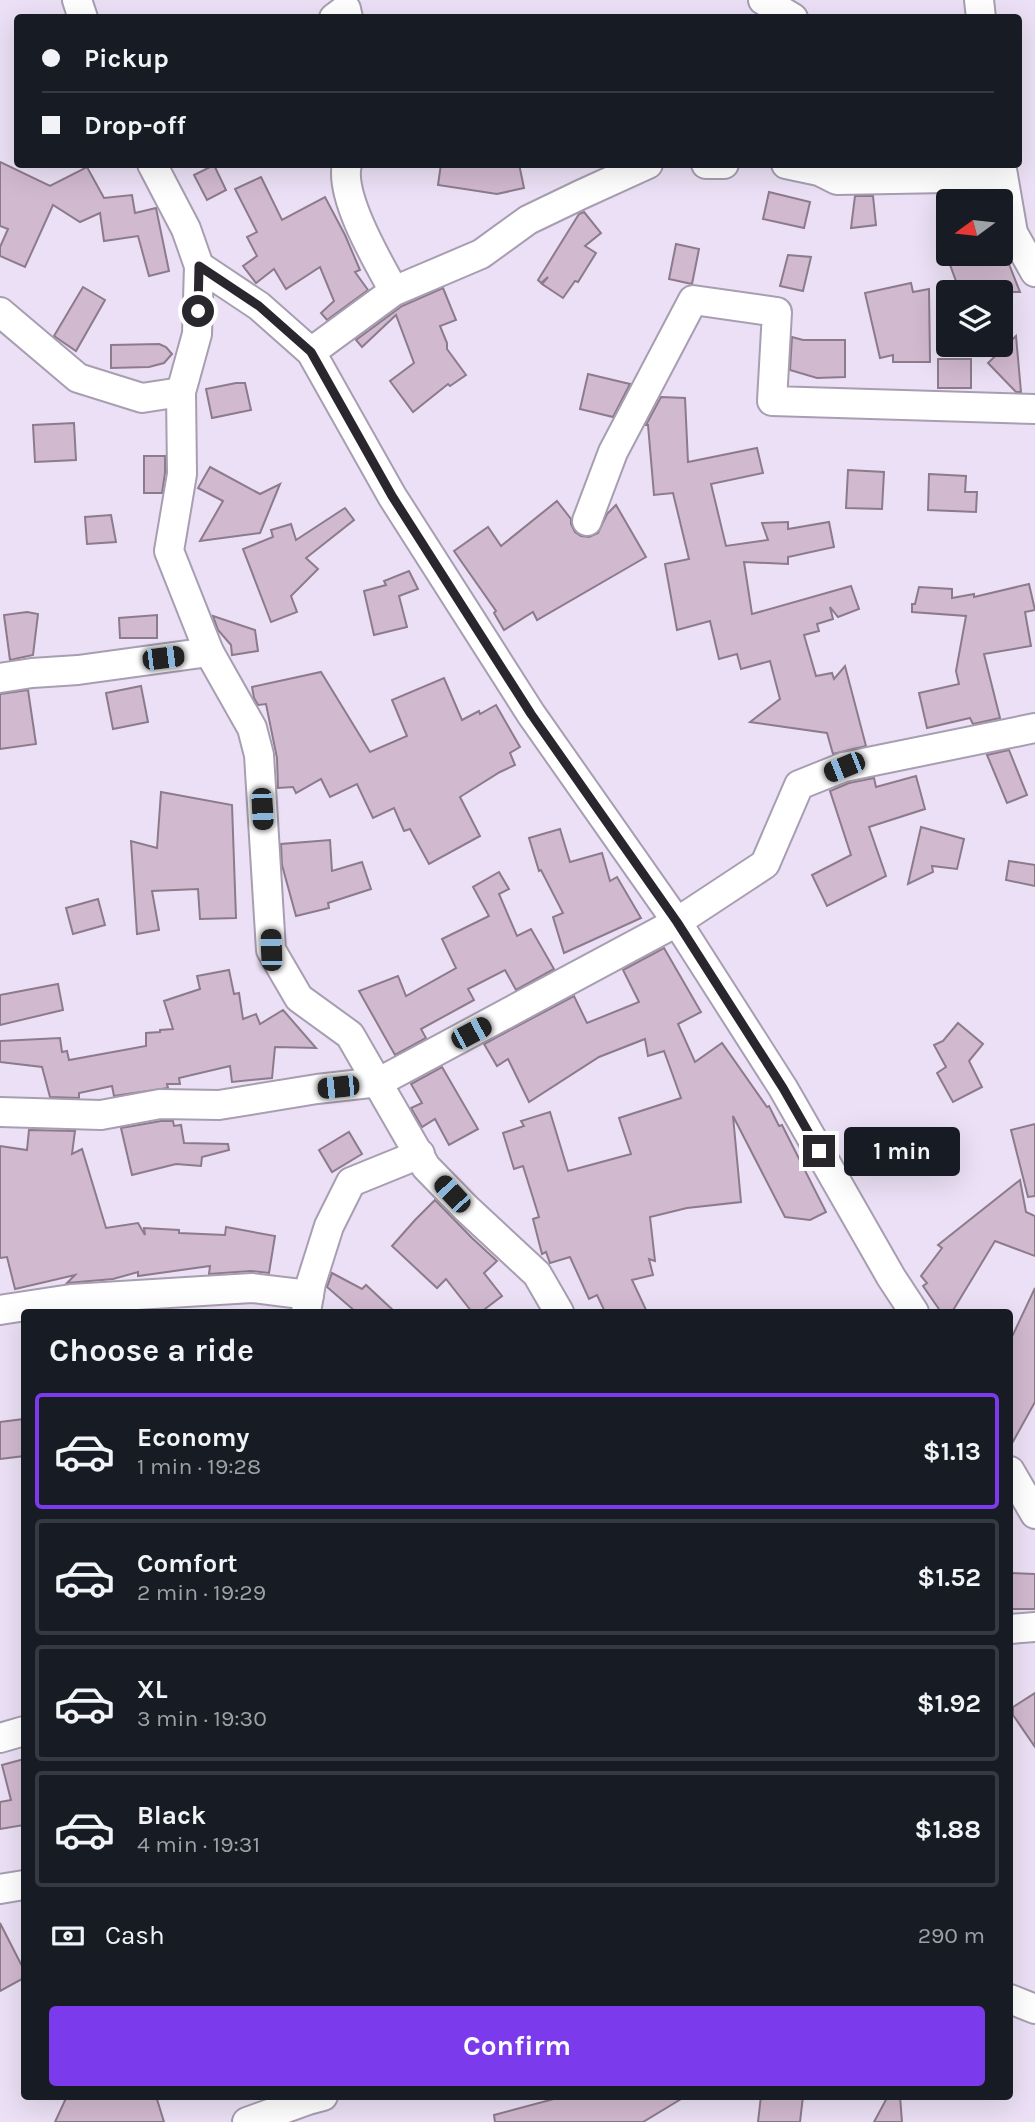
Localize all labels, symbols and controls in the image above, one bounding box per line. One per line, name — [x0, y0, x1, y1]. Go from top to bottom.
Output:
text: Pickup — [84, 43, 169, 74]
text: Drop-off — [84, 110, 186, 141]
north arrow — [936, 189, 1013, 266]
map controls — [936, 189, 1013, 357]
button: layers — [936, 280, 1013, 357]
route start — [182, 295, 214, 327]
car — [141, 645, 186, 671]
car — [821, 749, 868, 785]
car — [251, 787, 274, 831]
car — [260, 929, 283, 971]
car — [448, 1014, 495, 1052]
car — [317, 1074, 360, 1100]
callout: 1 min — [844, 1126, 959, 1176]
route end — [803, 1135, 835, 1167]
text: 1 min — [873, 1138, 931, 1165]
car — [430, 1171, 475, 1217]
text: Choose a ride — [49, 1332, 254, 1369]
icon: car — [53, 1420, 116, 1483]
text: Economy — [137, 1422, 249, 1453]
text: $1.13 — [923, 1436, 981, 1467]
text: 1 min · 19:28 — [137, 1453, 261, 1480]
icon: car — [53, 1546, 116, 1609]
text: Comfort — [137, 1548, 238, 1579]
text: $1.52 — [917, 1562, 981, 1593]
text: 2 min · 19:29 — [137, 1579, 266, 1606]
icon: car — [53, 1672, 116, 1735]
text: XL — [137, 1674, 168, 1705]
text: $1.92 — [917, 1688, 981, 1719]
text: 3 min · 19:30 — [137, 1705, 267, 1732]
icon: car — [53, 1798, 116, 1861]
text: Black — [137, 1800, 206, 1831]
text: $1.88 — [915, 1814, 981, 1845]
text: 4 min · 19:31 — [137, 1831, 260, 1858]
icon: cash — [49, 1917, 87, 1955]
text: Cash — [105, 1920, 165, 1951]
text: 290 m — [918, 1922, 985, 1949]
button: Confirm — [49, 2006, 985, 2086]

